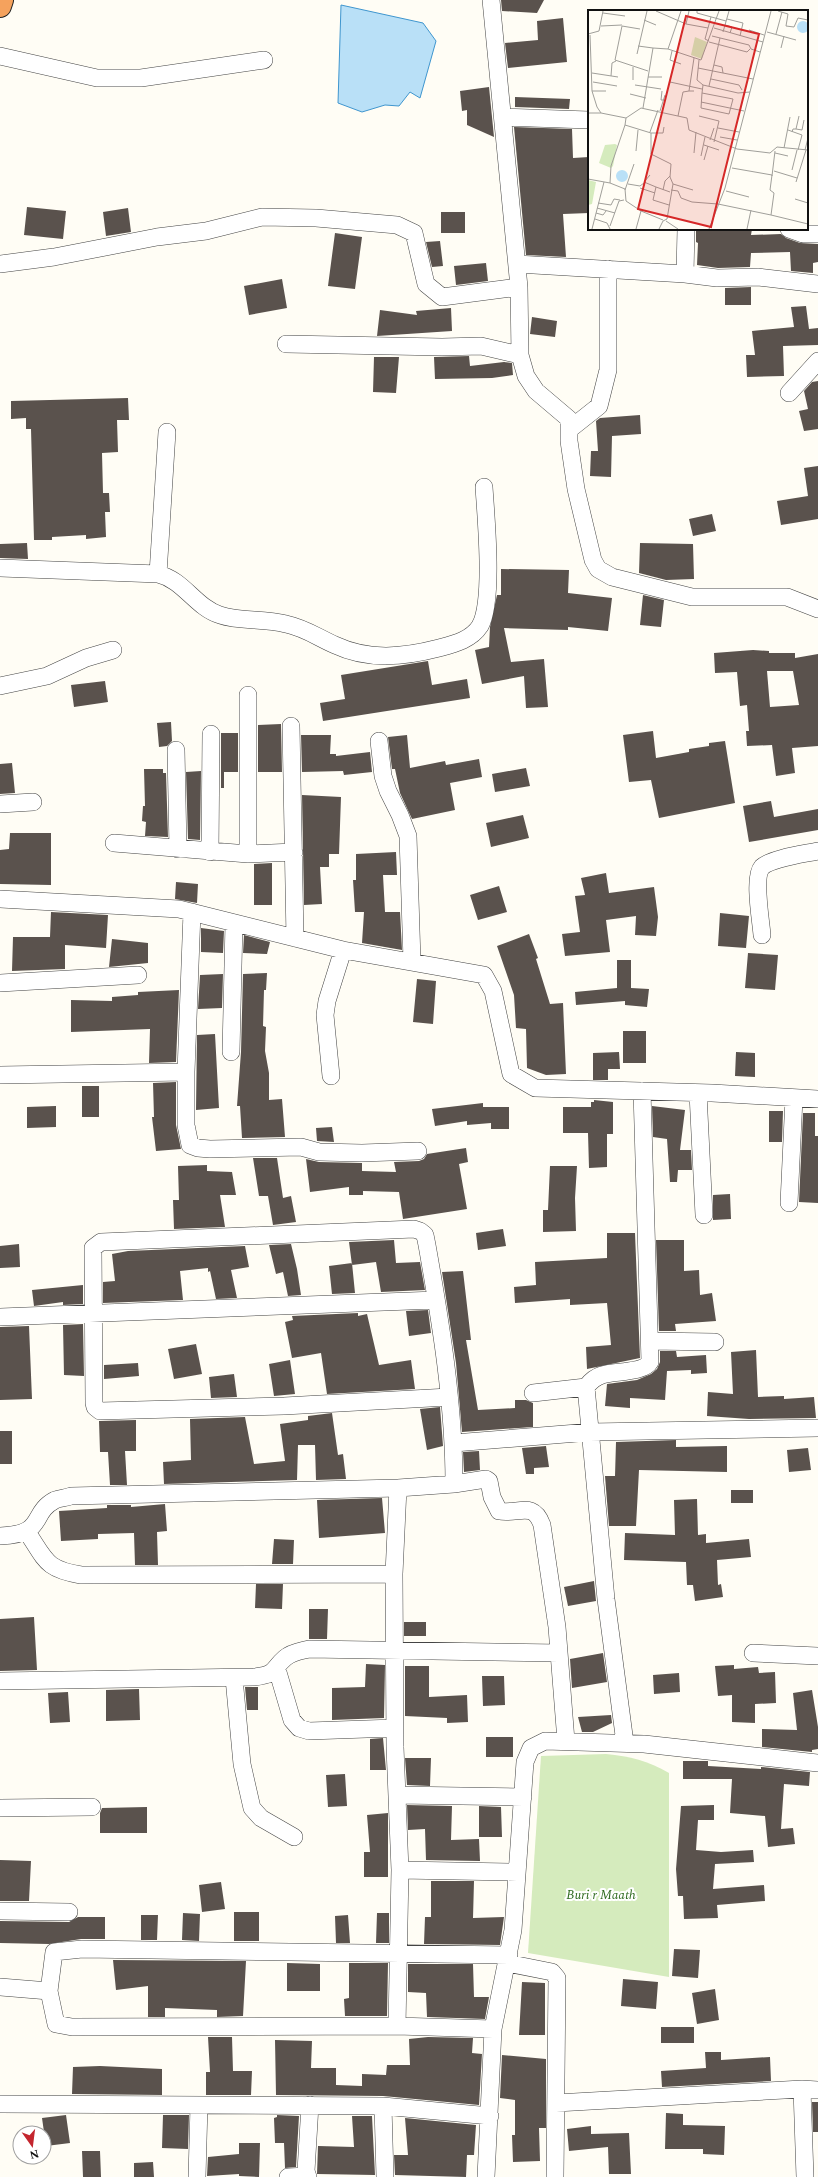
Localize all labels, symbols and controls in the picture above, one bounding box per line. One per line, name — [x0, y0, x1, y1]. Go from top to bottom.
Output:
inset map — [588, 10, 808, 230]
park label: Buri r Maath — [566, 1885, 636, 1905]
north arrow — [12, 2125, 52, 2165]
text: N — [28, 2145, 41, 2164]

